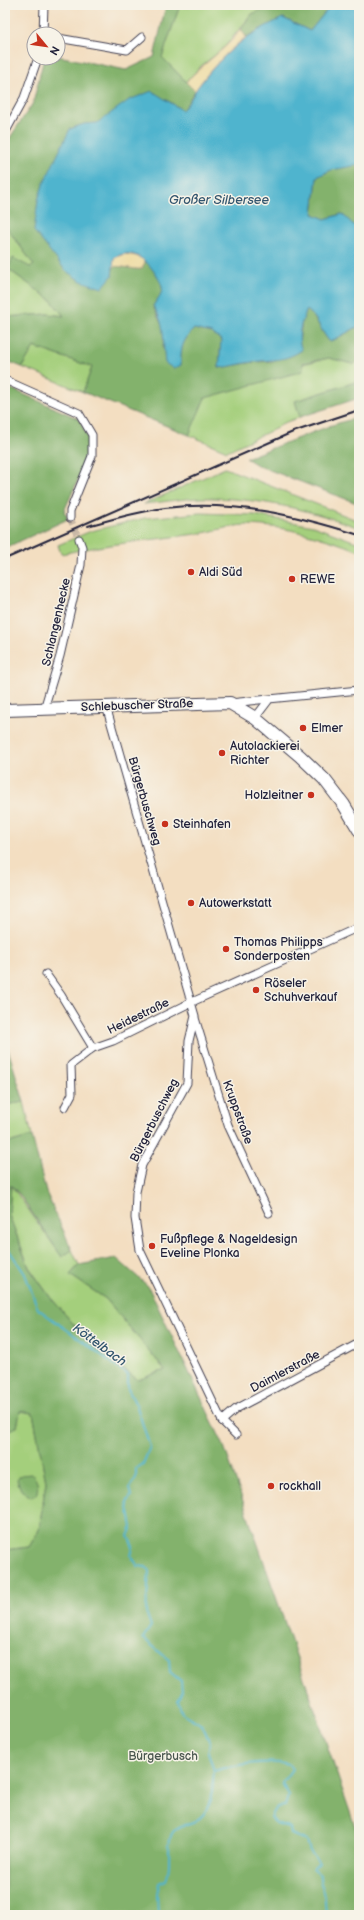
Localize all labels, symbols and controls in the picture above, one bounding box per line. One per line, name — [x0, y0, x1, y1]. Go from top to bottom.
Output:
north arrow — [26, 26, 66, 66]
text: N — [47, 44, 62, 57]
water label: Großer Silbersee — [169, 192, 269, 208]
place label: Aldi Süd — [199, 565, 243, 580]
marker: Aldi Süd — [186, 567, 196, 577]
place label: REWE — [300, 572, 335, 587]
marker: REWE — [287, 574, 297, 584]
street label: Schlangenhecke — [39, 576, 74, 668]
street label: Schlebuscher Straße — [81, 696, 193, 715]
place label: Elmer — [311, 721, 344, 736]
marker: Elmer — [298, 723, 308, 733]
place label: Autolackierei Richter — [230, 739, 300, 768]
marker: Autolackierei Richter — [217, 748, 227, 758]
street label: Bürgerbuschweg — [125, 755, 164, 847]
place label: Holzleitner — [245, 788, 304, 803]
marker: Holzleitner — [306, 790, 316, 800]
place label: Steinhafen — [173, 817, 231, 832]
marker: Steinhafen — [160, 819, 170, 829]
place label: Autowerkstatt — [199, 896, 272, 911]
marker: Autowerkstatt — [186, 898, 196, 908]
place label: Thomas Philipps Sonderposten — [234, 935, 323, 964]
marker: Thomas Philipps Sonderposten — [221, 944, 231, 954]
place label: Röseler Schuhverkauf — [264, 976, 338, 1005]
marker: Röseler Schuhverkauf — [251, 985, 261, 995]
street label: Heidestraße — [105, 995, 172, 1038]
street label: Bürgerbuschweg — [127, 1076, 182, 1164]
street label: Kruppstraße — [219, 1078, 256, 1146]
place label: Fußpflege & Nageldesign Eveline Plonka — [160, 1232, 298, 1261]
marker: Fußpflege & Nageldesign Eveline Plonka — [147, 1241, 157, 1251]
water label: Köttelbach — [69, 1320, 129, 1370]
street label: Daimlerstraße — [248, 1347, 323, 1396]
place label: rockhall — [279, 1479, 321, 1494]
marker: rockhall — [266, 1481, 276, 1491]
park label: Bürgerbusch — [128, 1749, 198, 1764]

